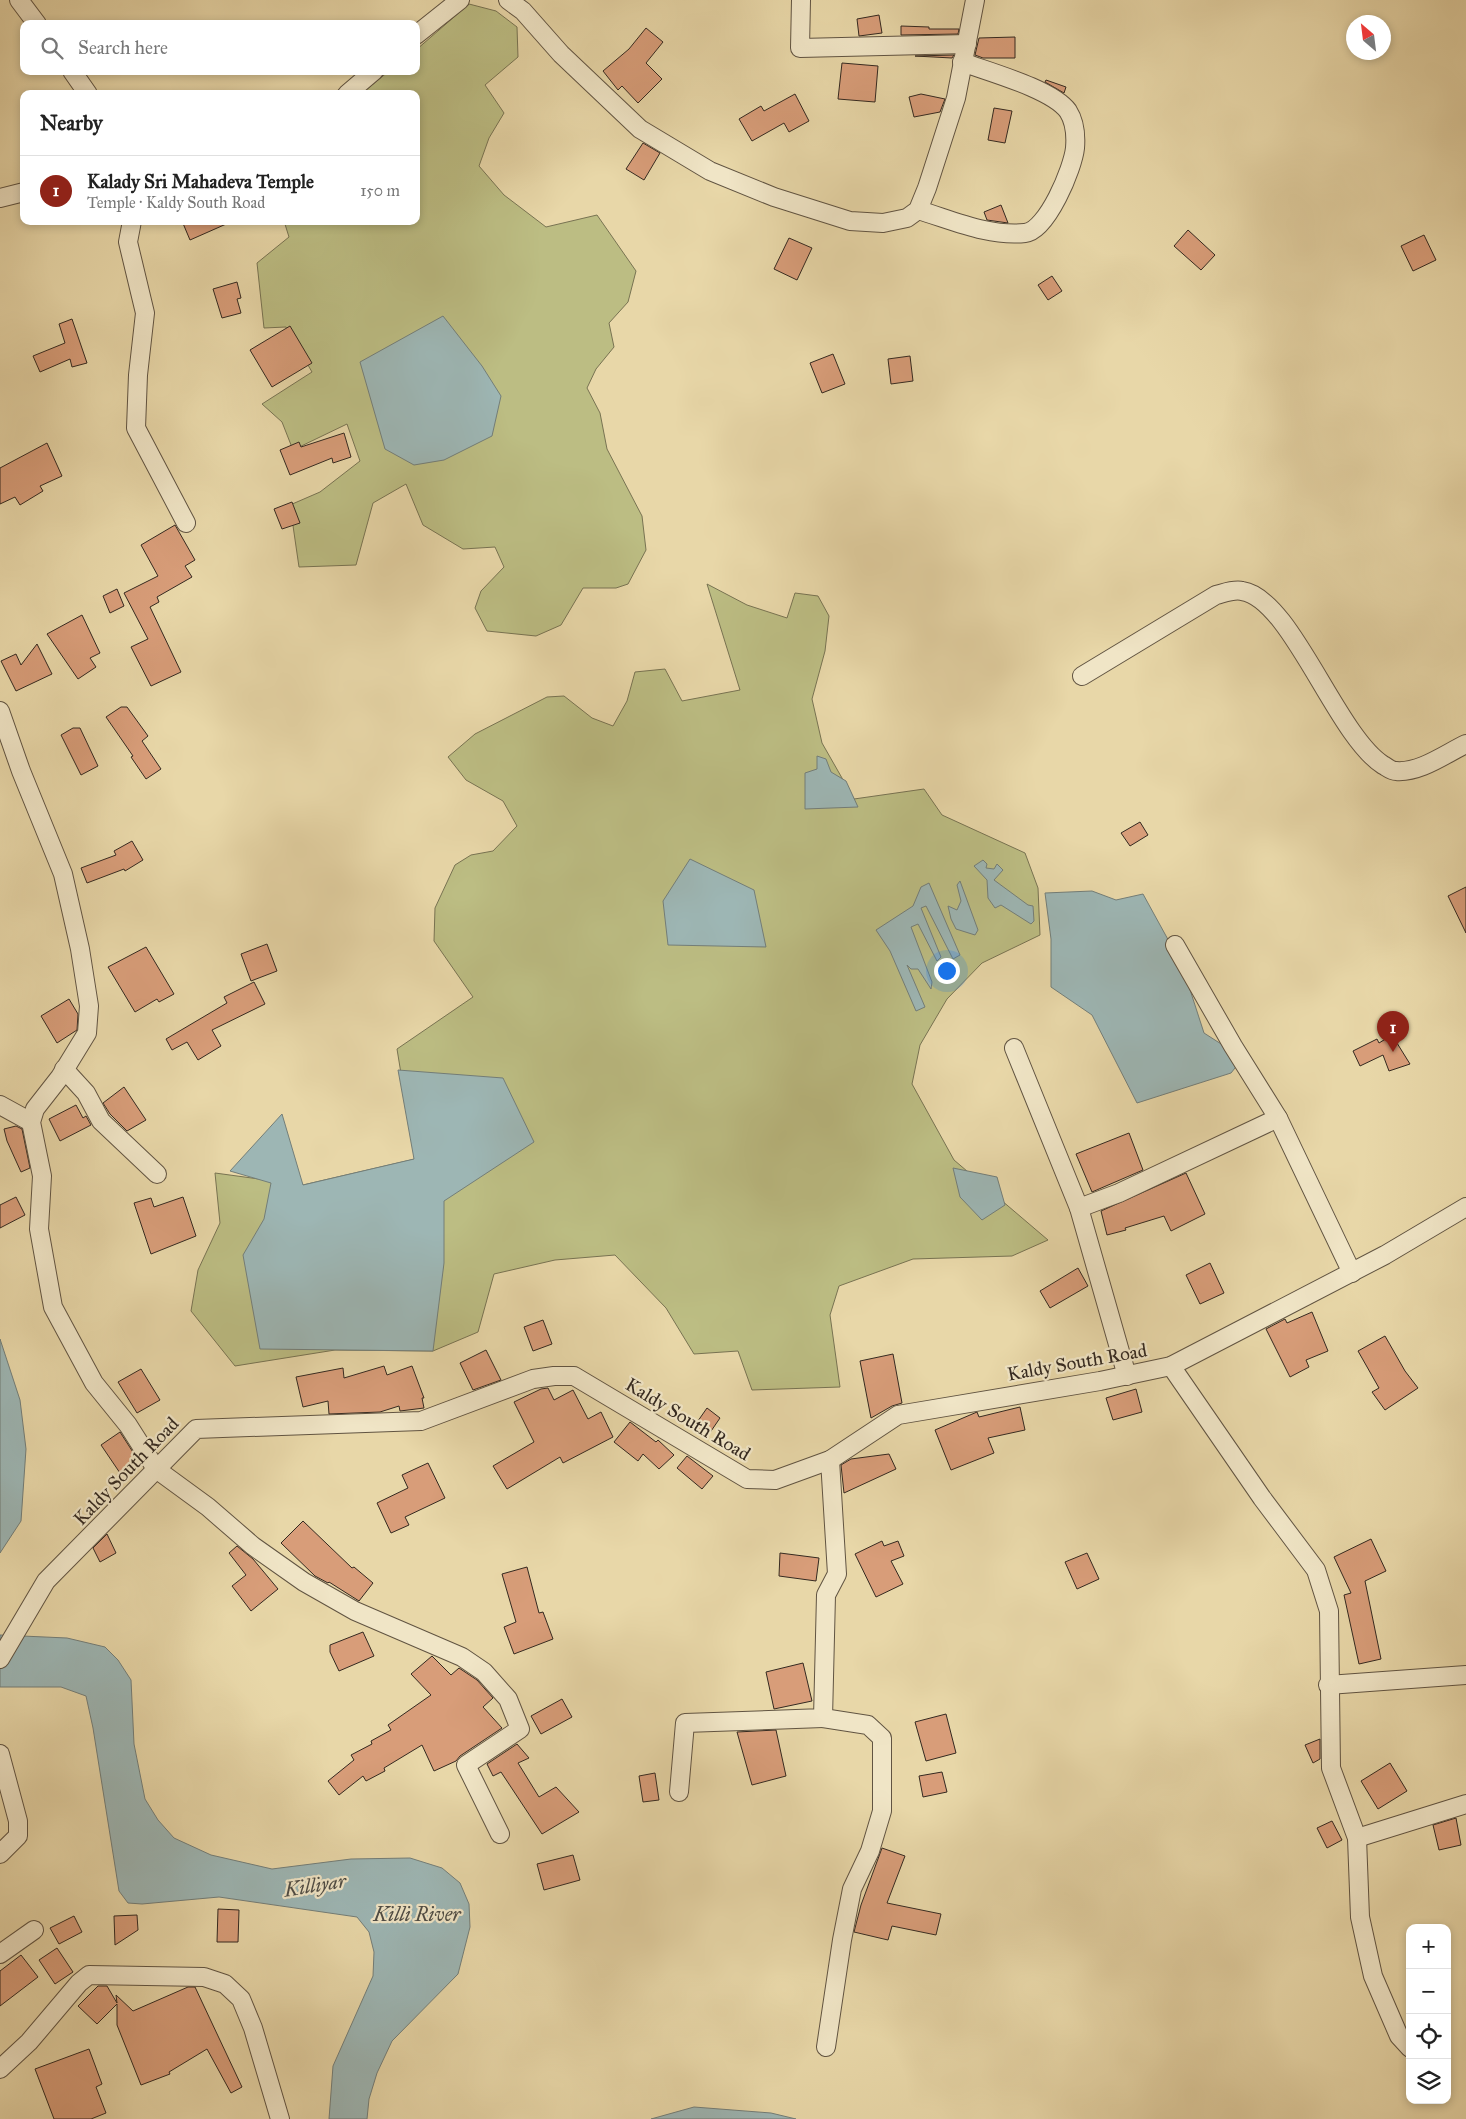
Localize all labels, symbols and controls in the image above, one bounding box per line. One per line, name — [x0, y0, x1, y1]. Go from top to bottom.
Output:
north arrow — [1346, 15, 1391, 60]
search box — [20, 20, 420, 75]
icon: search — [38, 34, 66, 62]
text: Search here — [78, 36, 168, 59]
text: Nearby — [40, 110, 103, 136]
text: Kalady Sri Mahadeva Temple — [87, 170, 314, 193]
text: 1 — [53, 181, 59, 200]
text: 150 m — [360, 181, 400, 200]
text: Temple · Kaldy South Road — [87, 193, 265, 212]
your location — [934, 958, 960, 984]
pin: 1 — [1377, 1011, 1409, 1052]
street label: Kaldy South Road — [1005, 1338, 1149, 1386]
street label: Kaldy South Road — [621, 1373, 755, 1466]
street label: Kaldy South Road — [69, 1412, 184, 1530]
water label: Killiyar — [281, 1868, 349, 1902]
water label: Killi River — [372, 1902, 462, 1926]
map controls — [1406, 1924, 1451, 2104]
button: + — [1406, 1924, 1451, 1969]
button: − — [1406, 1969, 1451, 2014]
button: locate — [1406, 2014, 1451, 2059]
button: layers — [1406, 2059, 1451, 2104]

